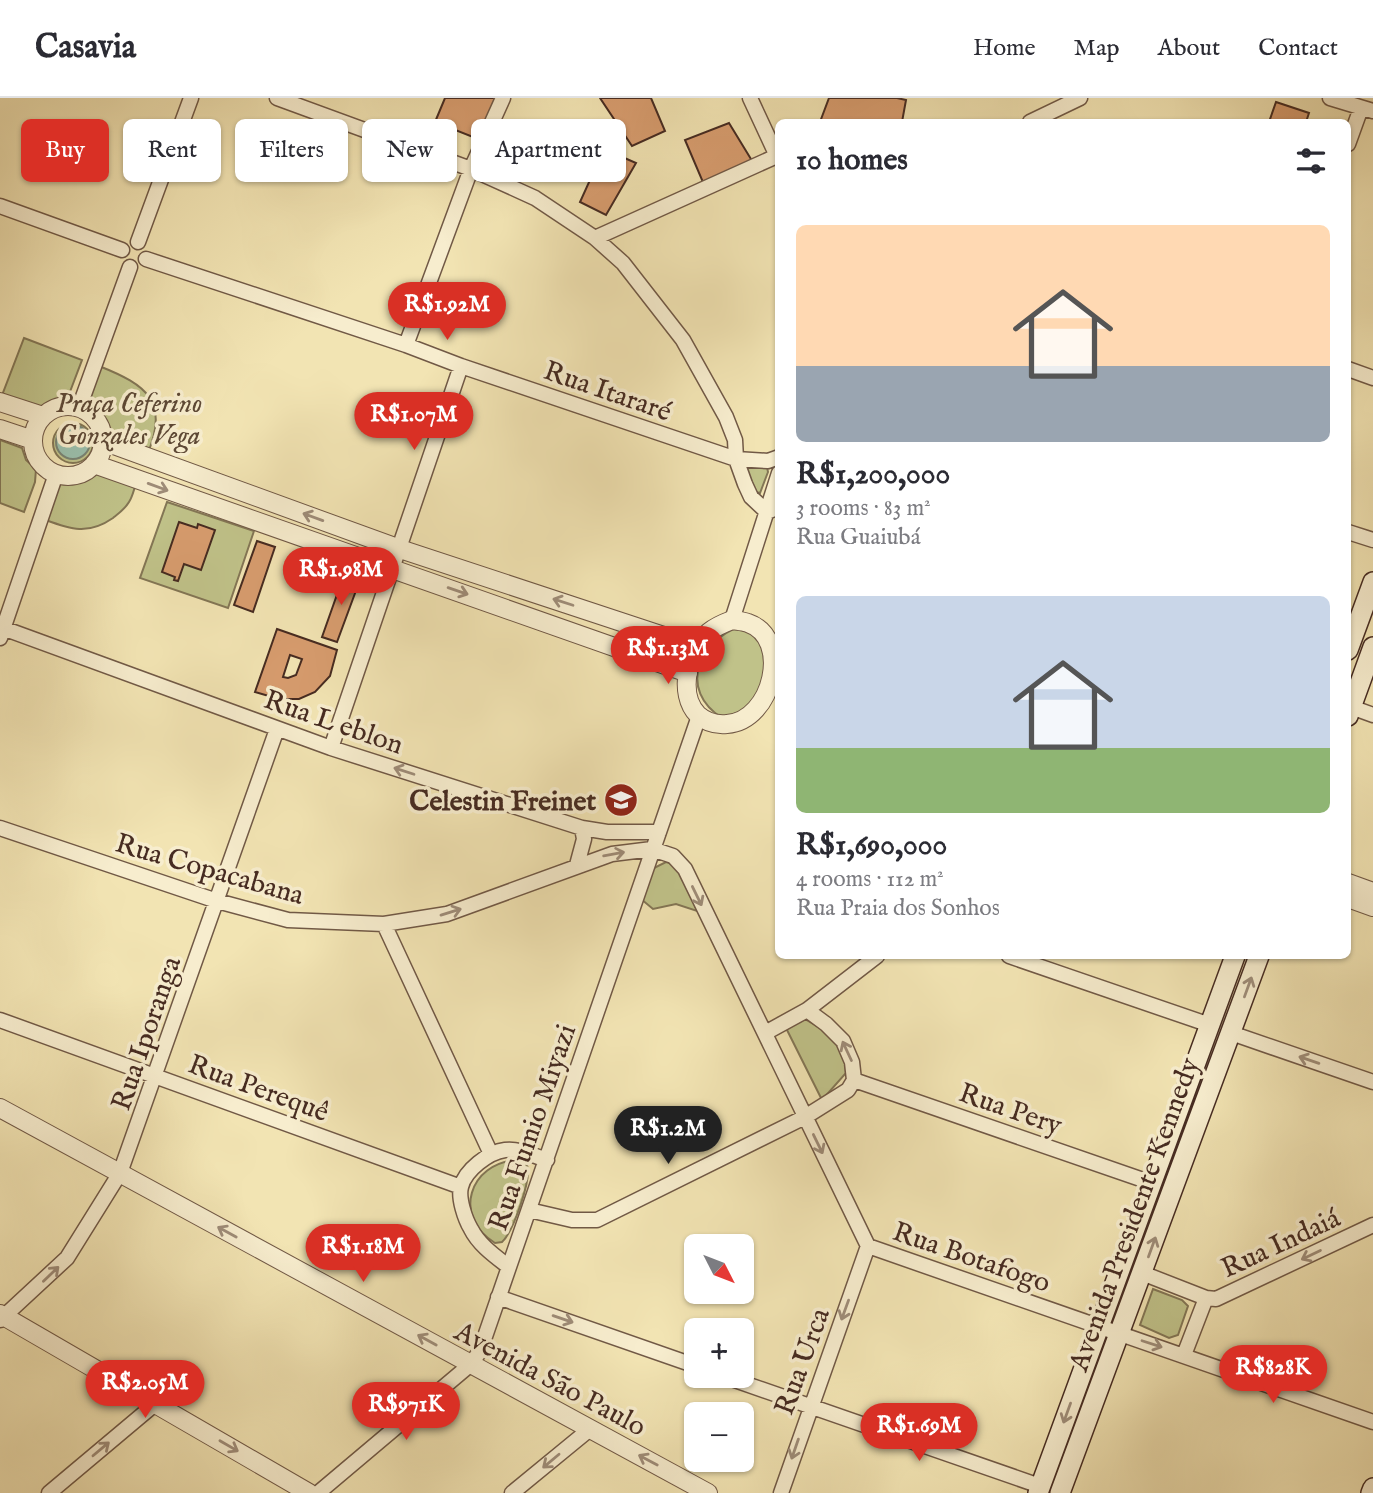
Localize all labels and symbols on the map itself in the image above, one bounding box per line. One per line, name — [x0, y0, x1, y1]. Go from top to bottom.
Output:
pin: R$1.92M — [382, 282, 512, 342]
street label: Rua Itararé — [539, 354, 676, 431]
park label: Praça Ceferino Gonzales Vega — [56, 387, 202, 454]
pin: R$1.07M — [349, 392, 479, 452]
one-way arrow — [147, 482, 169, 494]
one-way arrow — [303, 510, 325, 522]
pin: R$1.98M — [276, 547, 406, 607]
one-way arrow — [446, 586, 468, 598]
one-way arrow — [552, 595, 574, 608]
pin: R$1.13M — [603, 626, 733, 686]
street label: Rua L eblon — [259, 683, 408, 764]
one-way arrow — [393, 764, 415, 777]
school or university icon: Celestin Freinet — [602, 781, 640, 819]
place label: Celestin Freinet — [409, 785, 596, 820]
street label: Rua Copacabana — [111, 827, 308, 914]
one-way arrow — [602, 847, 625, 860]
one-way arrow — [691, 885, 705, 906]
one-way arrow — [440, 904, 462, 917]
street label: Rua Iporanga — [105, 951, 190, 1115]
one-way arrow — [1242, 977, 1255, 999]
street label: Rua Fumio Miyazi — [482, 1020, 585, 1236]
one-way arrow — [840, 1041, 853, 1062]
street label: Rua Perequê — [183, 1048, 333, 1131]
street label: Avenida Presidente Kennedy — [1062, 1053, 1208, 1377]
one-way arrow — [1298, 1053, 1320, 1065]
street label: Rua Pery — [954, 1076, 1066, 1144]
pin: R$1.2M — [611, 1107, 725, 1166]
one-way arrow — [812, 1133, 826, 1154]
street label: Rua Indaiá — [1216, 1201, 1347, 1287]
street label: Rua Botafogo — [888, 1215, 1055, 1302]
one-way arrow — [217, 1224, 238, 1238]
pin: R$1.18M — [298, 1224, 428, 1284]
north arrow — [684, 1234, 754, 1304]
one-way arrow — [1147, 1236, 1159, 1258]
one-way arrow — [1301, 1248, 1322, 1262]
one-way arrow — [42, 1265, 59, 1282]
one-way arrow — [838, 1298, 850, 1320]
street label: Rua Urca — [768, 1303, 839, 1420]
one-way arrow — [551, 1314, 573, 1326]
street label: Avenida São Paulo — [447, 1315, 652, 1445]
one-way arrow — [417, 1333, 438, 1346]
one-way arrow — [1140, 1339, 1162, 1351]
pin: R$828K — [1216, 1346, 1330, 1405]
pin: R$2.05M — [80, 1360, 210, 1420]
pin: R$971K — [349, 1382, 463, 1442]
one-way arrow — [1060, 1402, 1072, 1424]
pin: R$1.69M — [854, 1404, 984, 1463]
one-way arrow — [788, 1438, 800, 1460]
one-way arrow — [218, 1440, 238, 1454]
one-way arrow — [92, 1441, 110, 1457]
one-way arrow — [542, 1453, 560, 1469]
one-way arrow — [639, 1453, 659, 1467]

